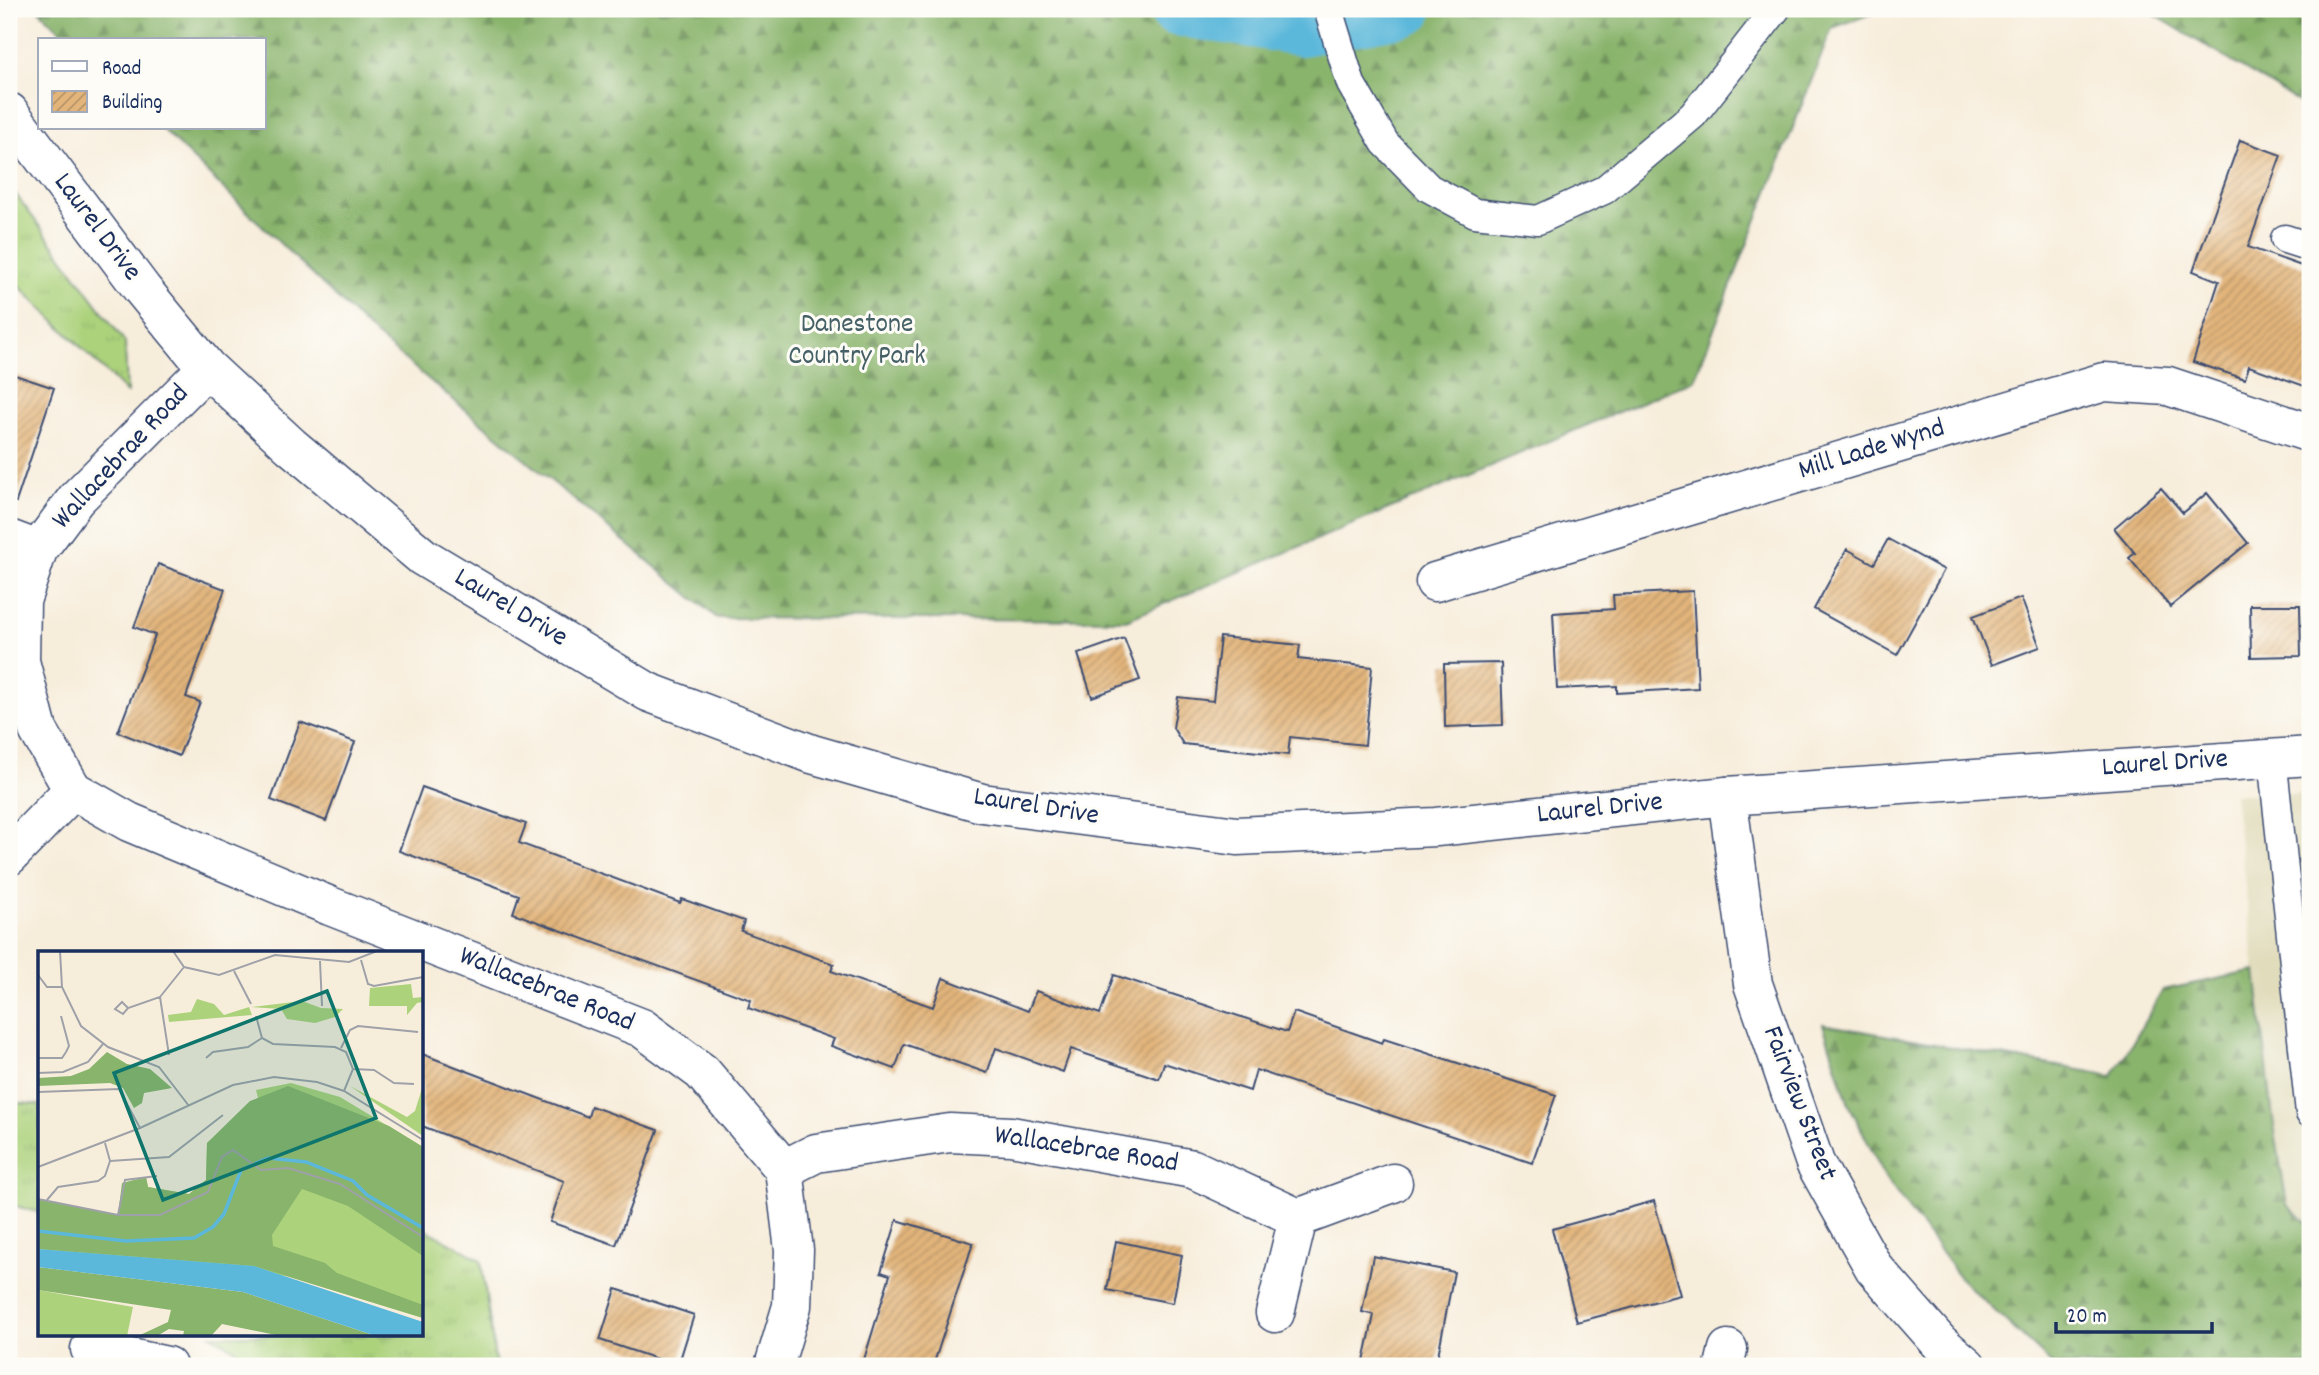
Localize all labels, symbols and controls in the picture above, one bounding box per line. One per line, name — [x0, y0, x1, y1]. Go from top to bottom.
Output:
legend — [38, 38, 266, 130]
text: Road — [102, 55, 141, 85]
text: Building — [102, 89, 162, 119]
street label: Laurel Drive — [42, 165, 150, 291]
park label: Danestone Country Park — [788, 306, 926, 378]
street label: Wallacebrae Road — [44, 376, 200, 540]
street label: Mill Lade Wynd — [1794, 410, 1950, 492]
street label: Laurel Drive — [446, 559, 574, 659]
street label: Laurel Drive — [2101, 741, 2229, 789]
street label: Laurel Drive — [970, 778, 1102, 838]
street label: Laurel Drive — [1535, 784, 1665, 836]
street label: Wallacebrae Road — [452, 938, 640, 1044]
inset map — [38, 951, 424, 1336]
street label: Fairview Street — [1750, 1021, 1846, 1187]
street label: Wallacebrae Road — [991, 1117, 1181, 1185]
scale bar — [2056, 1291, 2212, 1335]
text: 20 m — [2067, 1303, 2107, 1333]

